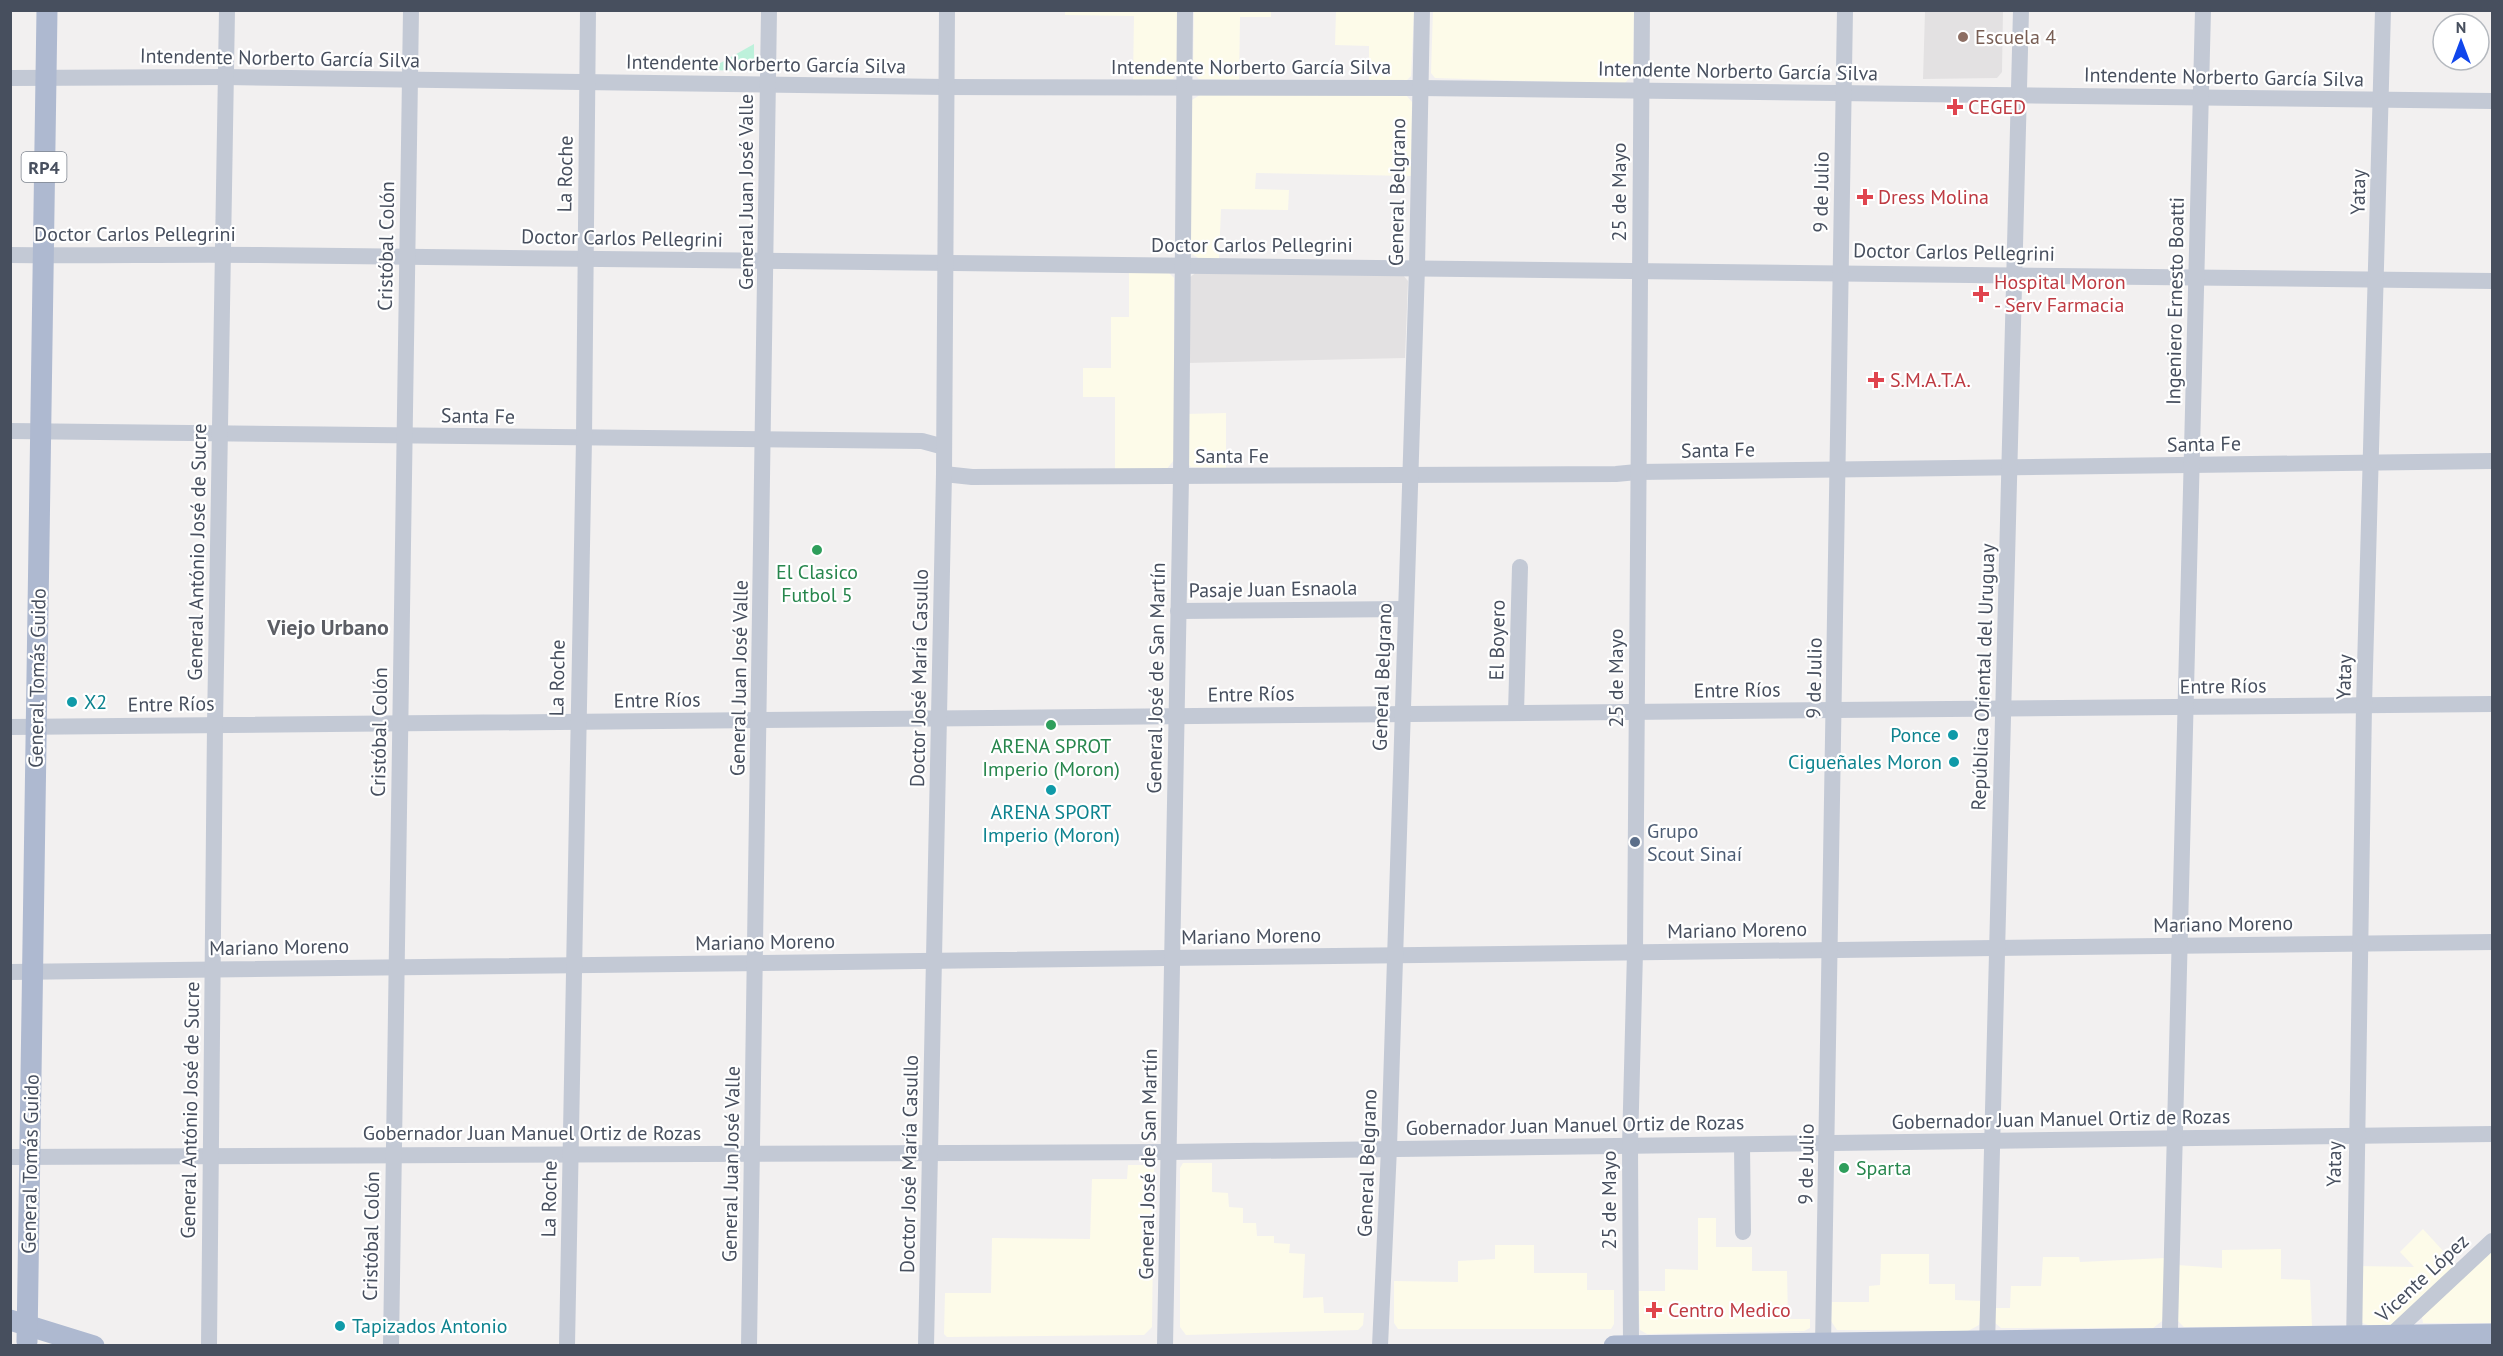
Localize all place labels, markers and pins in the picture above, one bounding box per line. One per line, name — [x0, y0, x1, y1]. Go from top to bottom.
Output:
place label: Escuela 4 — [1975, 24, 2056, 50]
marker: Escuela 4 — [1956, 30, 1970, 44]
place label: CEGED — [1968, 94, 2026, 120]
marker: CEGED — [1946, 98, 1964, 116]
place label: Dress Molina — [1878, 184, 1989, 210]
marker: Dress Molina — [1856, 188, 1874, 206]
place label: Hospital Moron - Serv Farmacia — [1994, 269, 2126, 318]
marker: Hospital Moron - Serv Farmacia — [1972, 285, 1990, 303]
place label: S.M.A.T.A. — [1890, 367, 1971, 393]
marker: S.M.A.T.A. — [1867, 371, 1885, 389]
marker: El Clasico Futbol 5 — [810, 543, 824, 557]
place label: El Clasico Futbol 5 — [776, 559, 858, 608]
place label: X2 — [84, 689, 107, 715]
marker: X2 — [65, 695, 79, 709]
marker: ARENA SPROT Imperio (Moron) — [1044, 718, 1058, 732]
place label: Ponce — [1890, 722, 1941, 748]
marker: Ponce — [1946, 728, 1960, 742]
place label: ARENA SPROT Imperio (Moron) — [982, 733, 1120, 782]
place label: Cigueñales Moron — [1788, 749, 1942, 775]
marker: Cigueñales Moron — [1947, 755, 1961, 769]
marker: ARENA SPORT Imperio (Moron) — [1044, 783, 1058, 797]
place label: ARENA SPORT Imperio (Moron) — [982, 799, 1120, 848]
place label: Grupo Scout Sinaí — [1647, 818, 1742, 867]
marker: Grupo Scout Sinaí — [1628, 835, 1642, 849]
place label: Sparta — [1856, 1155, 1911, 1181]
marker: Sparta — [1837, 1161, 1851, 1175]
place label: Centro Medico — [1668, 1297, 1791, 1323]
marker: Centro Medico — [1645, 1301, 1663, 1319]
place label: Tapizados Antonio — [352, 1313, 508, 1339]
marker: Tapizados Antonio — [333, 1319, 347, 1333]

